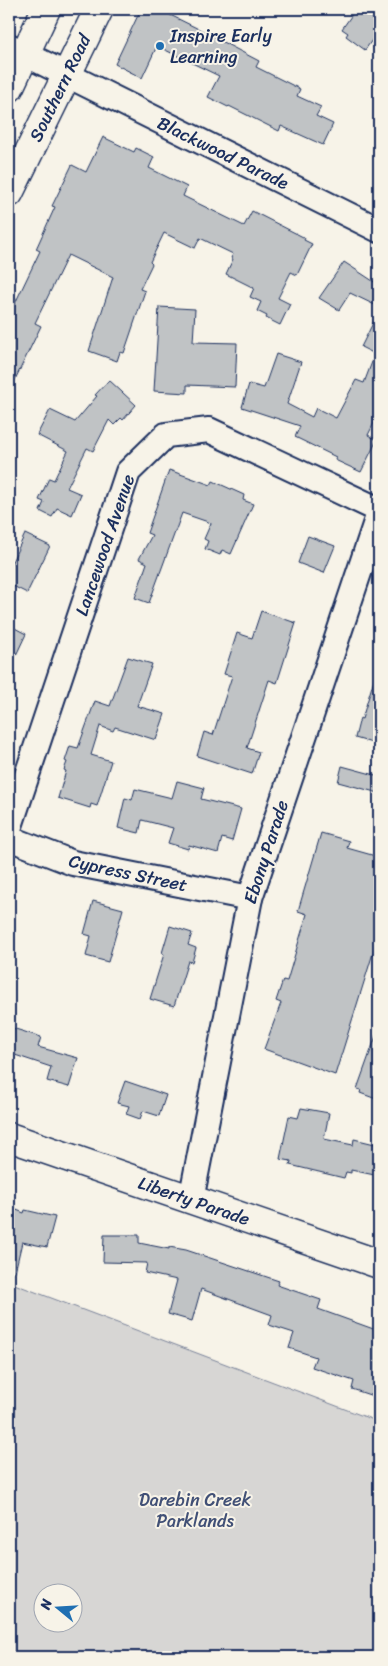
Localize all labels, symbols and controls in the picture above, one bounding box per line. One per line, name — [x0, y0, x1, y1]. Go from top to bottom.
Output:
place label: Inspire Early Learning — [169, 20, 272, 73]
street label: Southern Road — [20, 27, 101, 147]
marker: Inspire Early Learning — [154, 40, 166, 52]
street label: Blackwood Parade — [152, 107, 295, 199]
street label: Lancewood Avenue — [66, 470, 144, 620]
street label: Ebony Parade — [234, 796, 298, 908]
street label: Cypress Street — [66, 845, 190, 901]
street label: Liberty Parade — [134, 1167, 254, 1235]
park label: Darebin Creek Parklands — [139, 1484, 252, 1537]
north arrow — [32, 1584, 82, 1634]
text: N — [32, 1595, 60, 1614]

